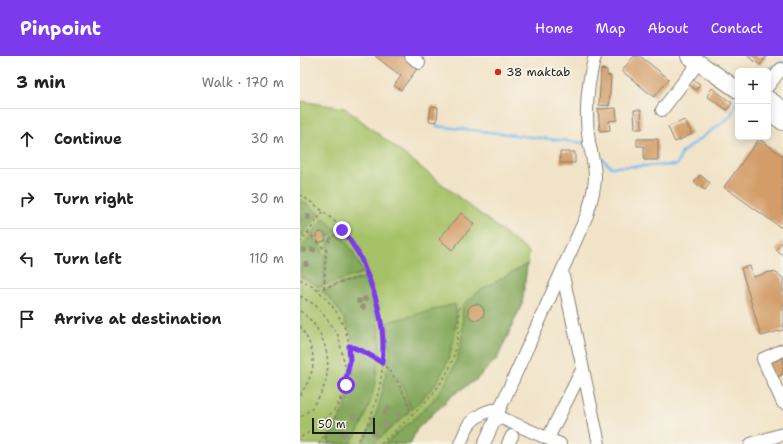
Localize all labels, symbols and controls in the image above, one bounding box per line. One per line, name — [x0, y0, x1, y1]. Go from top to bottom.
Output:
text: Pinpoint — [20, 16, 101, 41]
text: Home — [535, 19, 574, 37]
text: Map — [596, 19, 626, 37]
text: About — [648, 19, 689, 37]
text: Contact — [711, 19, 763, 37]
place label: 38 maktab — [506, 64, 570, 80]
marker: 38 maktab — [493, 67, 503, 77]
map controls — [735, 68, 771, 140]
button: + — [735, 68, 771, 104]
text: 3 min — [16, 71, 66, 93]
text: Walk · 170 m — [202, 74, 284, 91]
button: − — [735, 104, 771, 140]
icon: ahead — [16, 128, 38, 150]
text: Continue — [54, 129, 122, 149]
text: 30 m — [250, 130, 284, 147]
icon: right — [16, 188, 38, 210]
text: Turn right — [54, 189, 134, 209]
text: 30 m — [250, 190, 284, 207]
route end — [333, 221, 351, 239]
icon: left — [16, 248, 38, 270]
text: Turn left — [54, 249, 122, 269]
text: 110 m — [249, 250, 284, 267]
icon: arrive — [16, 308, 38, 330]
text: Arrive at destination — [54, 309, 222, 329]
route start — [337, 376, 355, 394]
scale bar — [312, 416, 375, 435]
text: 50 m — [318, 417, 346, 432]

